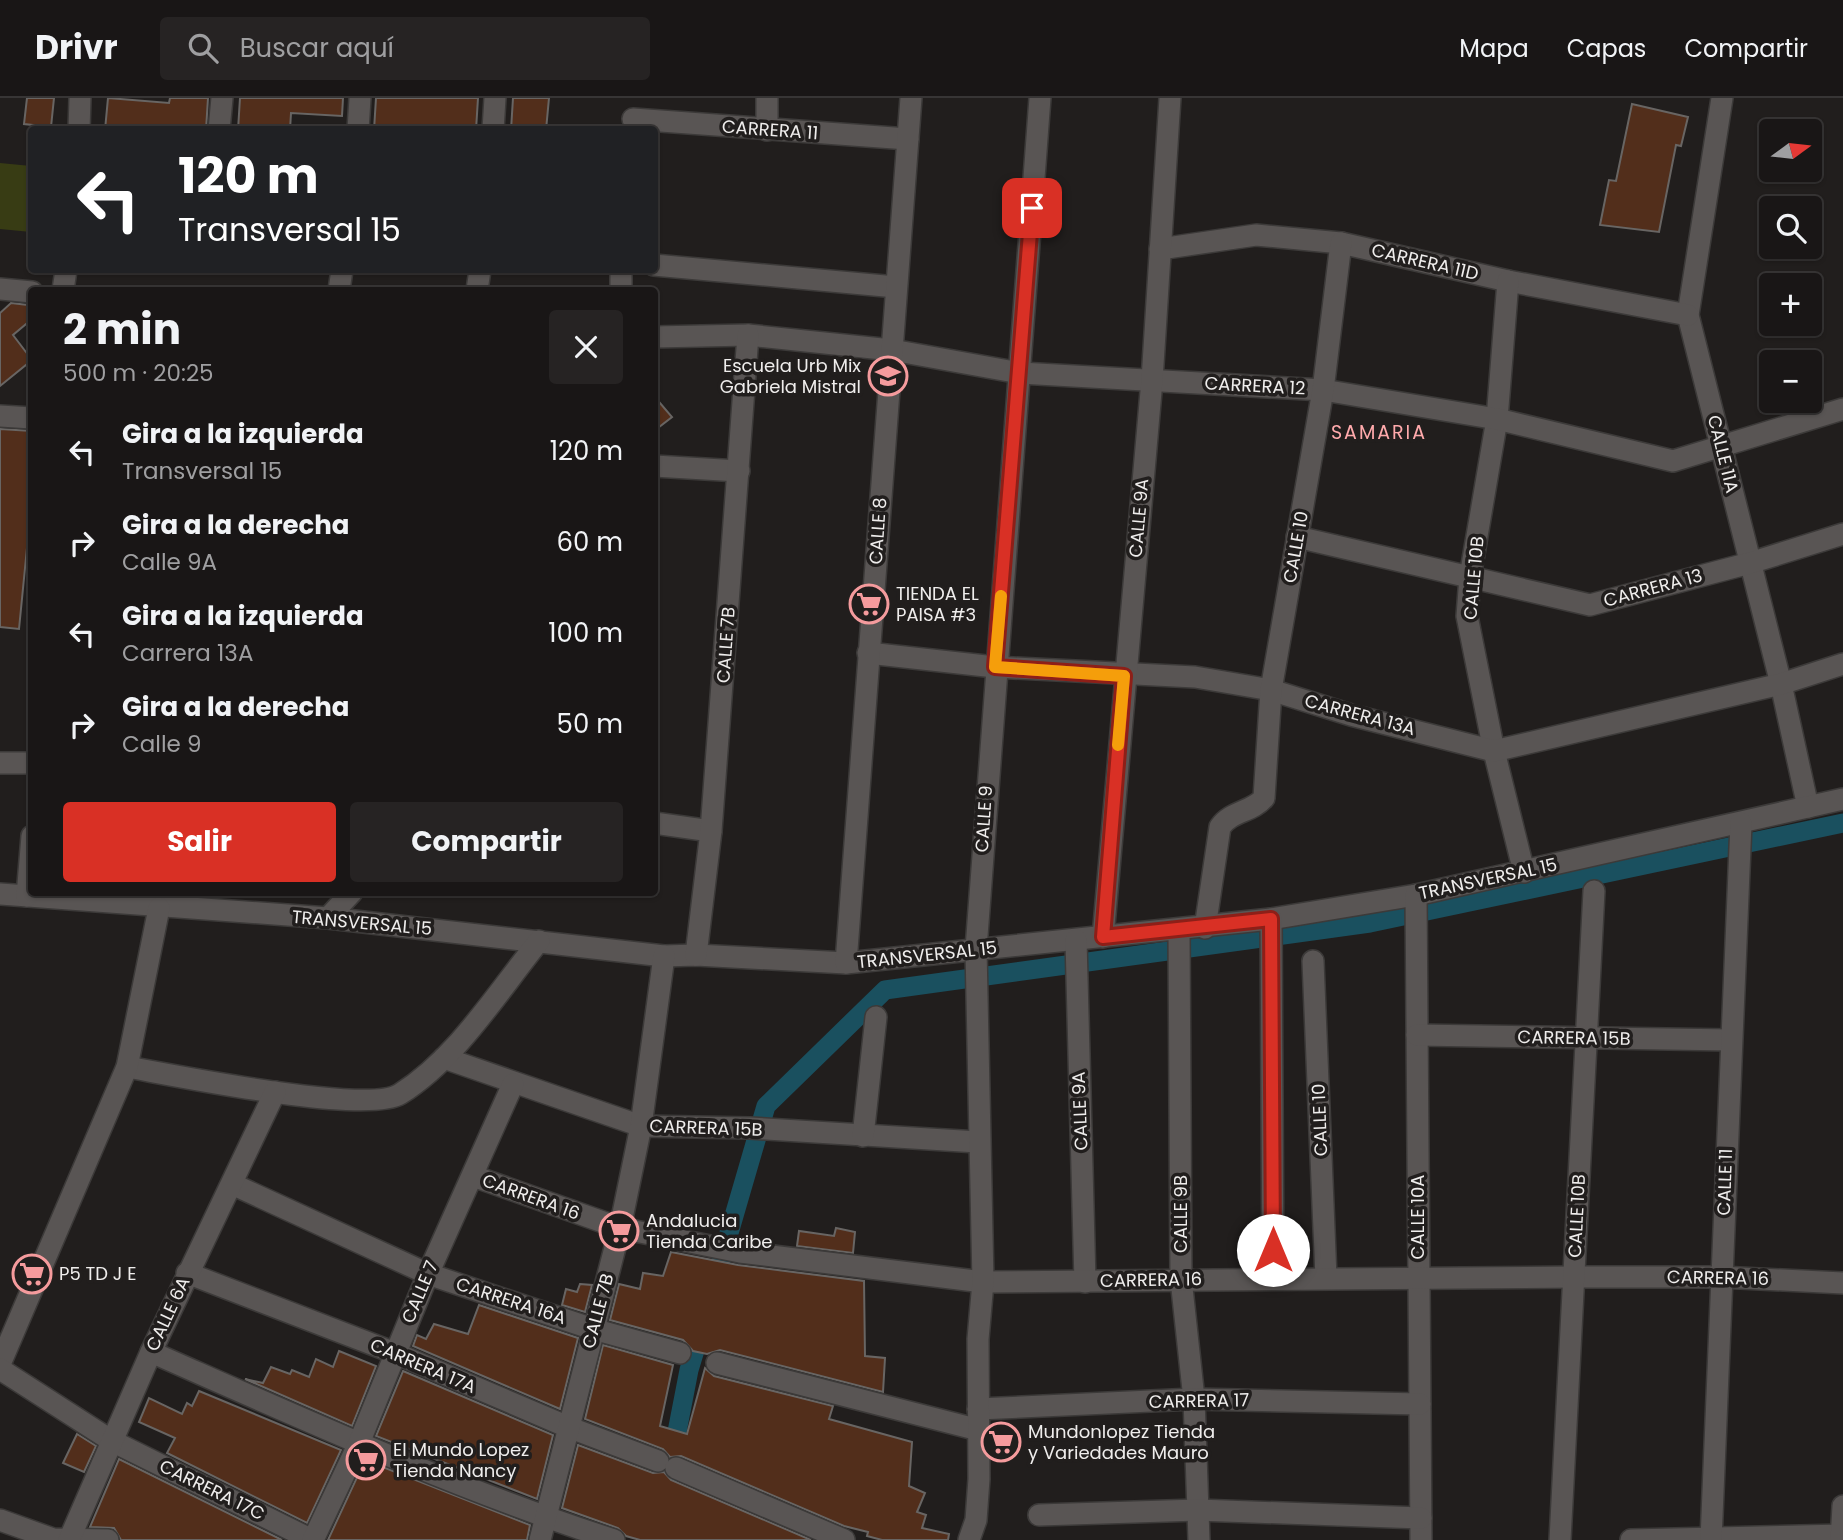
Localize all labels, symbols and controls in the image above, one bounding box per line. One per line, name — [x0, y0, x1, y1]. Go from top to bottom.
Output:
search box — [160, 17, 650, 80]
text: Drivr — [35, 24, 118, 71]
icon: search — [184, 29, 222, 67]
text: Buscar aquí — [240, 30, 394, 66]
text: Mapa — [1459, 32, 1529, 65]
text: Capas — [1567, 32, 1646, 65]
text: Compartir — [1684, 32, 1808, 65]
street label: CARRERA 11 — [721, 114, 819, 145]
north arrow — [1759, 119, 1822, 182]
map controls — [1759, 119, 1822, 413]
text: 120 m — [178, 142, 319, 210]
icon: left — [63, 154, 154, 245]
pin — [1002, 178, 1062, 238]
icon: arrive — [1013, 189, 1051, 227]
button: search — [1759, 196, 1822, 259]
text: Transversal 15 — [178, 207, 401, 252]
street label: CARRERA 11D — [1369, 237, 1481, 286]
button: + — [1759, 273, 1822, 336]
text: 2 min — [63, 300, 181, 359]
button: close — [549, 310, 623, 384]
button: − — [1759, 350, 1822, 413]
place label: Escuela Urb Mix Gabriela Mistral — [720, 353, 861, 399]
school or university icon: Escuela Urb Mix Gabriela Mistral — [867, 355, 909, 397]
text: 500 m · 20:25 — [63, 357, 214, 389]
street label: CARRERA 12 — [1204, 370, 1306, 401]
street label: CALLE 11A — [1702, 412, 1745, 495]
text: Gira a la izquierda — [122, 416, 364, 452]
district label: SAMARIA — [1331, 419, 1427, 446]
icon: left — [63, 433, 101, 471]
text: 120 m — [550, 433, 623, 469]
text: Transversal 15 — [122, 455, 282, 487]
street label: CALLE 9A — [1123, 477, 1154, 558]
street label: CALLE 8 — [863, 497, 892, 565]
text: Gira a la derecha — [122, 507, 350, 543]
street label: CALLE 10 — [1277, 509, 1314, 585]
icon: right — [63, 524, 101, 562]
text: 60 m — [556, 524, 623, 560]
street label: CALLE 10B — [1457, 535, 1490, 621]
text: Calle 9A — [122, 546, 217, 578]
street label: CARRERA 13 — [1601, 562, 1705, 613]
place label: TIENDA EL PAISA #3 — [896, 581, 979, 627]
supermarket icon: TIENDA EL PAISA #3 — [848, 583, 890, 625]
text: Gira a la izquierda — [122, 598, 364, 634]
street label: CALLE 7B — [710, 606, 741, 684]
icon: left — [63, 615, 101, 653]
text: 100 m — [548, 615, 623, 651]
text: Carrera 13A — [122, 637, 253, 669]
street label: CARRERA 13A — [1302, 688, 1418, 741]
text: Gira a la derecha — [122, 689, 350, 725]
icon: right — [63, 706, 101, 744]
text: 50 m — [557, 706, 623, 742]
text: Calle 9 — [122, 728, 202, 760]
street label: CALLE 9 — [969, 785, 998, 853]
button: Salir — [63, 802, 336, 882]
button: Compartir — [350, 802, 623, 882]
street label: TRANSVERSAL 15 — [1416, 852, 1559, 905]
street label: TRANSVERSAL 15 — [291, 904, 433, 941]
street label: TRANSVERSAL 15 — [856, 935, 998, 974]
street label: CARRERA 15B — [1517, 1024, 1631, 1051]
street label: CALLE 9A — [1066, 1071, 1093, 1151]
street label: CALLE 10 — [1306, 1083, 1333, 1157]
street label: CARRERA 15B — [649, 1113, 763, 1142]
street label: CALLE 11 — [1711, 1148, 1738, 1216]
street label: CARRERA 16 — [479, 1167, 583, 1226]
street label: CALLE 10B — [1562, 1174, 1591, 1258]
street label: CALLE 9B — [1168, 1175, 1193, 1253]
street label: CALLE 10A — [1405, 1175, 1430, 1259]
place label: Andalucia Tienda Caribe — [646, 1208, 773, 1254]
supermarket icon: Andalucia Tienda Caribe — [598, 1210, 640, 1252]
position arrow — [1236, 1213, 1310, 1287]
supermarket icon: P5 TD J E — [11, 1253, 53, 1295]
street label: CALLE 7 — [395, 1257, 444, 1327]
place label: P5 TD J E — [59, 1261, 136, 1286]
street label: CARRERA 16 — [1667, 1264, 1769, 1291]
street label: CARRERA 16 — [1100, 1266, 1202, 1293]
street label: CARRERA 16A — [453, 1271, 569, 1330]
street label: CALLE 7B — [576, 1271, 619, 1351]
street label: CALLE 6A — [139, 1273, 196, 1355]
street label: CARRERA 17A — [366, 1332, 480, 1399]
street label: CARRERA 17 — [1148, 1387, 1250, 1414]
place label: Mundonlopez Tienda y Variedades Mauro — [1028, 1419, 1215, 1465]
supermarket icon: Mundonlopez Tienda y Variedades Mauro — [980, 1421, 1022, 1463]
place label: El Mundo Lopez Tienda Nancy — [393, 1437, 529, 1483]
supermarket icon: El Mundo Lopez Tienda Nancy — [345, 1439, 387, 1481]
street label: CARRERA 17C — [155, 1453, 269, 1526]

